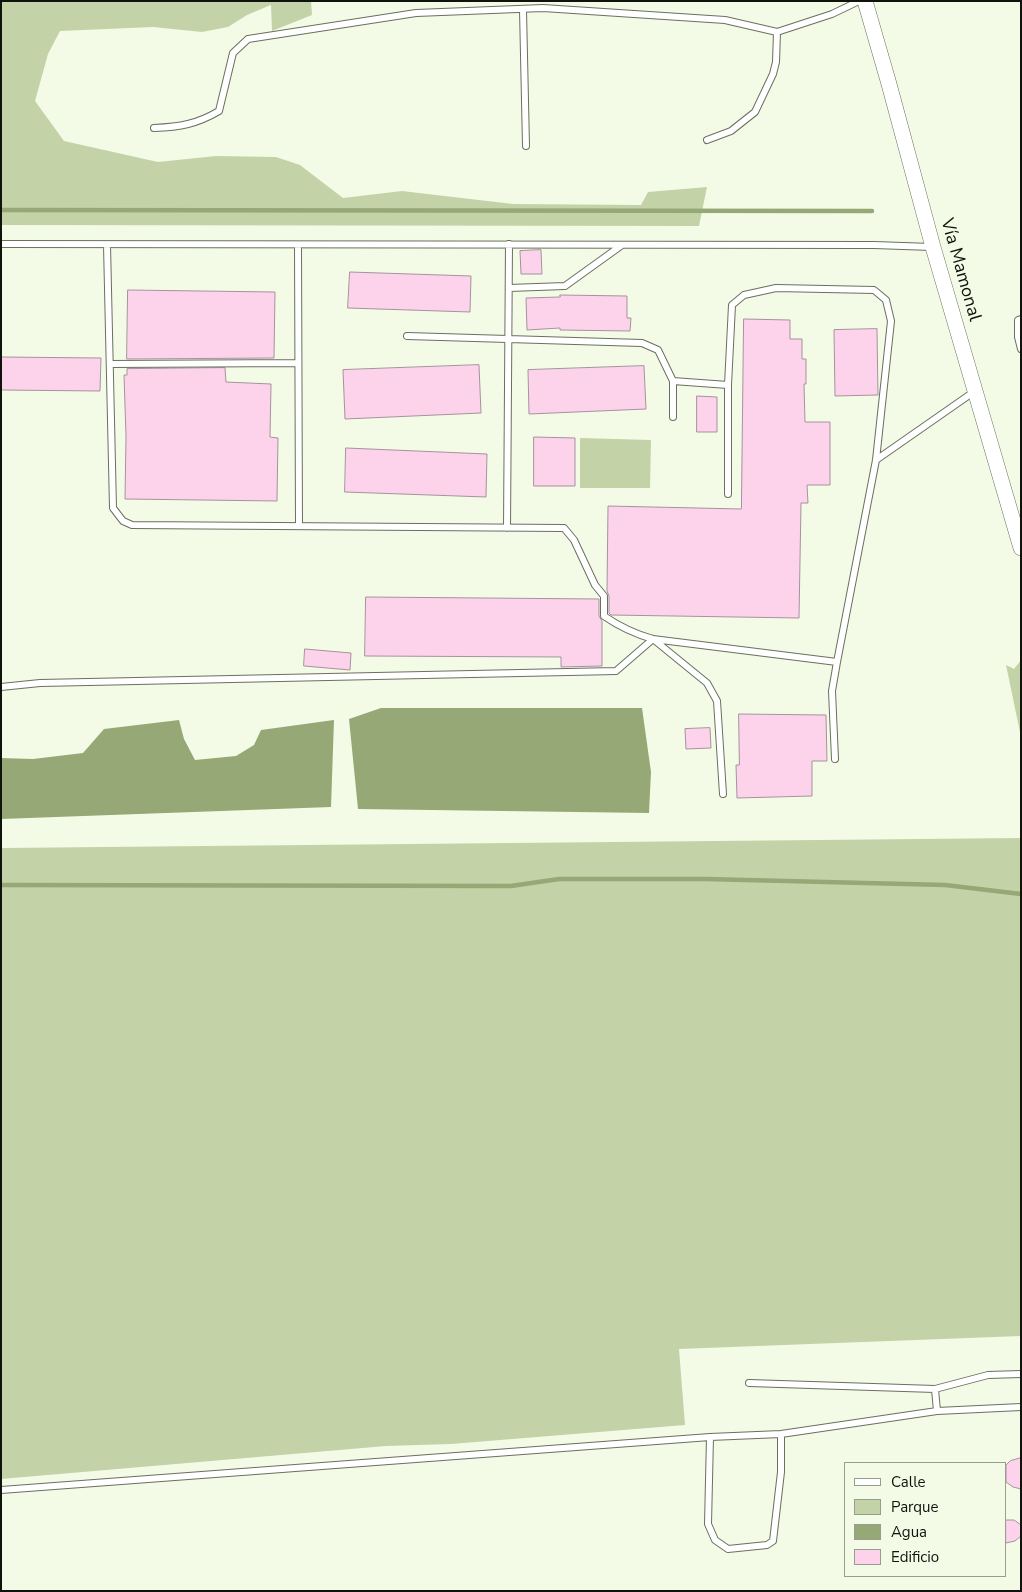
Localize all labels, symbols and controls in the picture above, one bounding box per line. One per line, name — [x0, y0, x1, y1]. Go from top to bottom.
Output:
street label: Vía Mamonal — [935, 216, 985, 324]
legend — [844, 1462, 1007, 1577]
text: Calle — [891, 1472, 926, 1492]
text: Parque — [891, 1497, 939, 1517]
text: Agua — [891, 1522, 927, 1542]
text: Edificio — [891, 1547, 939, 1567]

